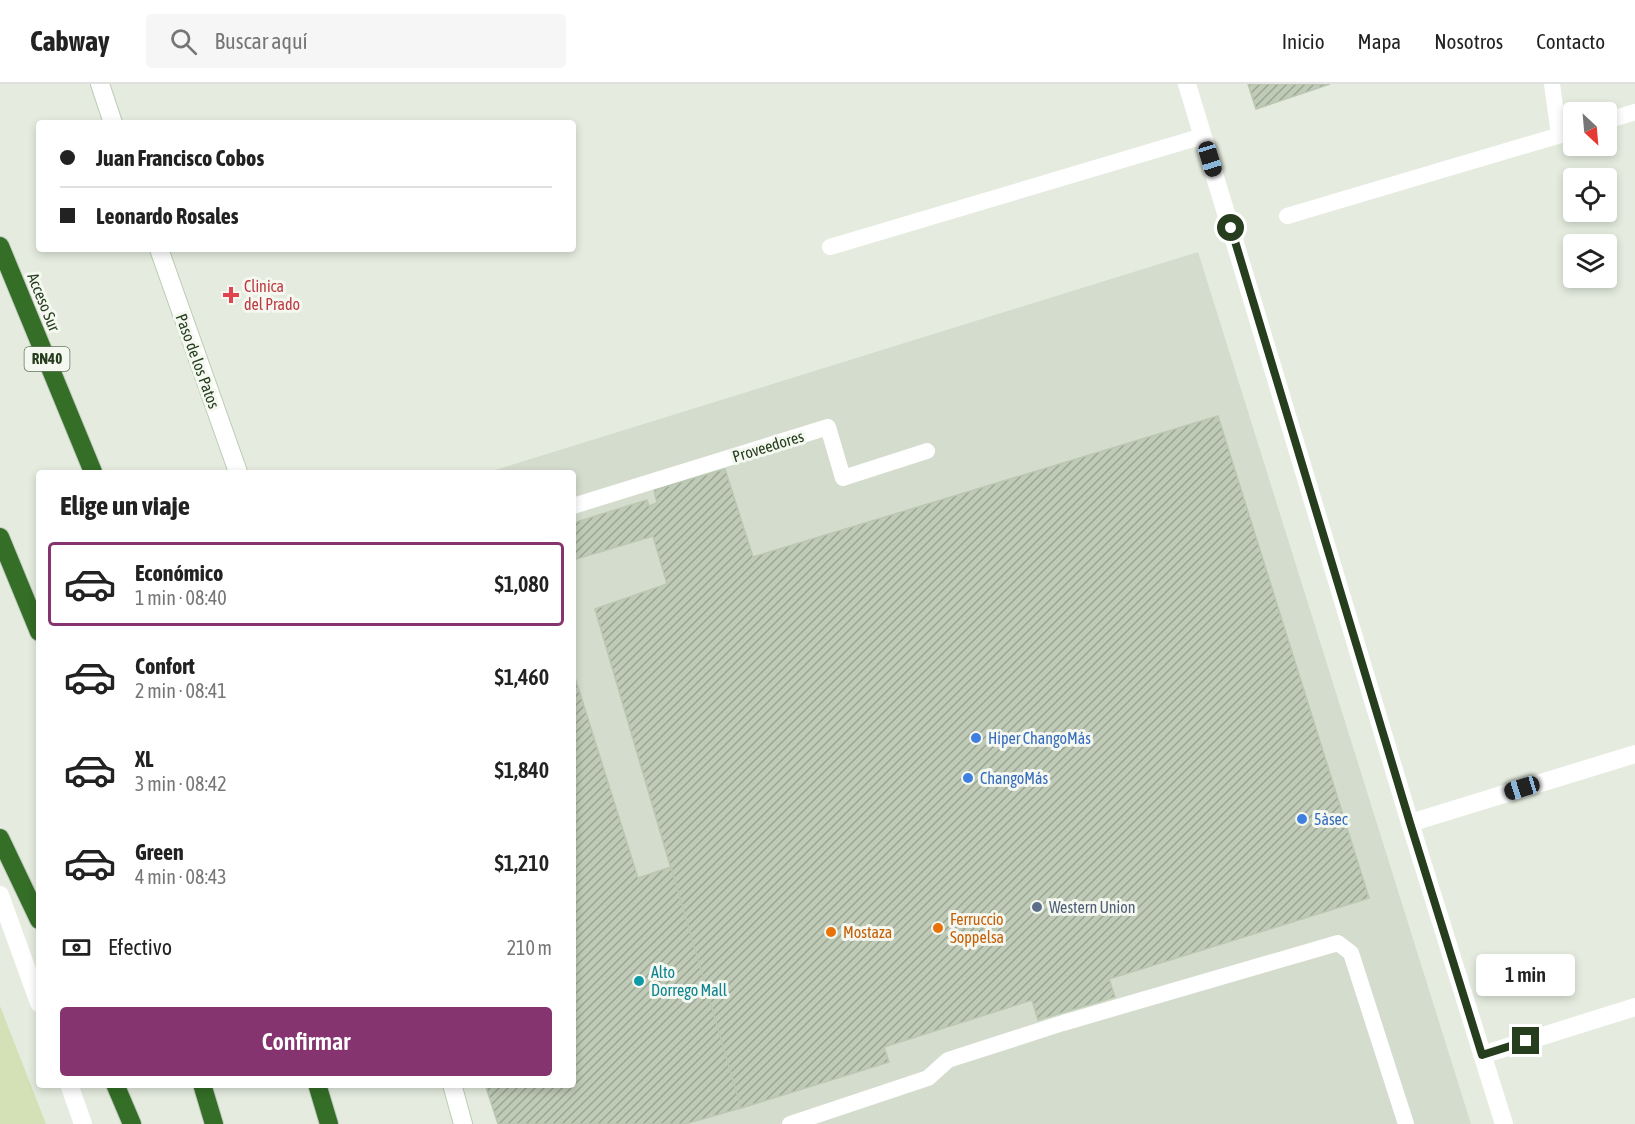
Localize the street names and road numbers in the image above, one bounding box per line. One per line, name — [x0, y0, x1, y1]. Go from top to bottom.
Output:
street label: Acceso Sur — [24, 270, 64, 334]
street label: Paso de los Patos — [173, 311, 224, 411]
road number: RN40 — [24, 347, 70, 371]
street label: Proveedores — [730, 427, 806, 465]

